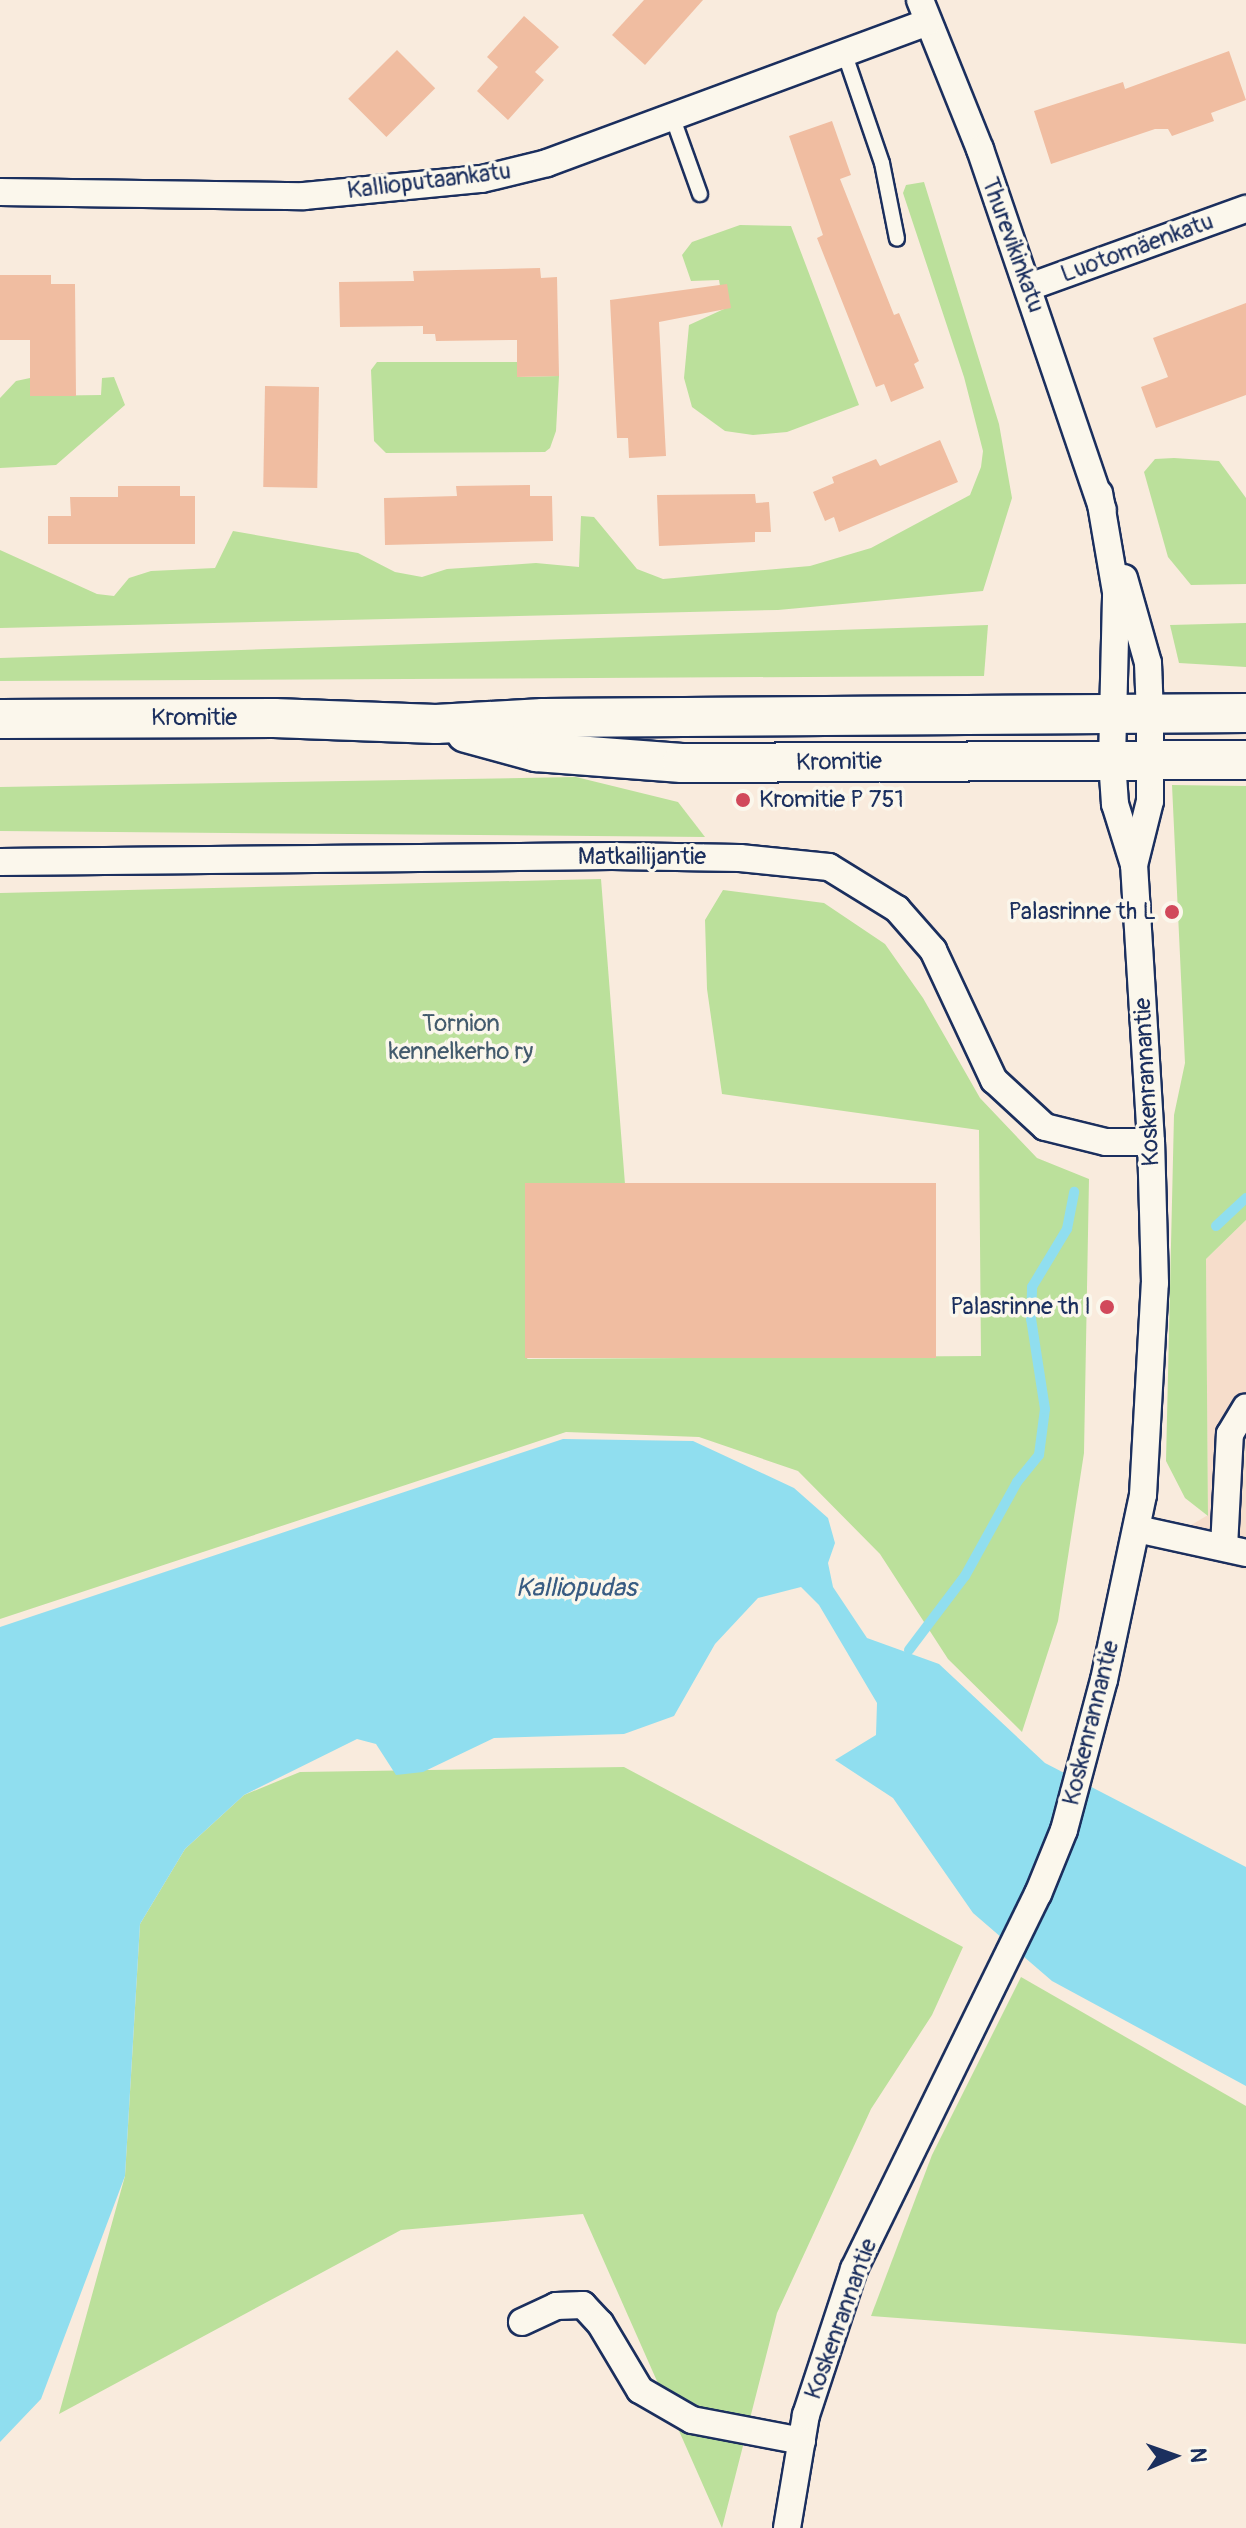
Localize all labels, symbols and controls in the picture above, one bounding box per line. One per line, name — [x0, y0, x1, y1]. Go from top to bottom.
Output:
street label: Kallioputaankatu — [345, 157, 513, 205]
street label: Thurevikinkatu — [975, 174, 1051, 316]
street label: Luotomäenkatu — [1057, 207, 1217, 289]
street label: Kromitie — [151, 704, 237, 732]
street label: Kromitie — [796, 747, 882, 777]
place label: Kromitie P 751 — [759, 786, 904, 814]
marker: Kromitie P 751 — [734, 791, 752, 809]
street label: Matkailijantie — [578, 843, 706, 871]
place label: Palasrinne th L — [1008, 898, 1156, 926]
marker: Palasrinne th L — [1163, 903, 1181, 921]
street label: Koskenrannantie — [1128, 997, 1166, 1167]
park label: Tornion kennelkerho ry — [389, 1010, 533, 1066]
place label: Palasrinne th I — [950, 1293, 1091, 1321]
marker: Palasrinne th I — [1098, 1298, 1116, 1316]
water label: Kalliopudas — [516, 1573, 636, 1605]
street label: Koskenrannantie — [1057, 1638, 1125, 1808]
street label: Koskenrannantie — [799, 2235, 883, 2403]
north arrow — [1134, 2416, 1214, 2496]
text: N — [1184, 2447, 1212, 2463]

